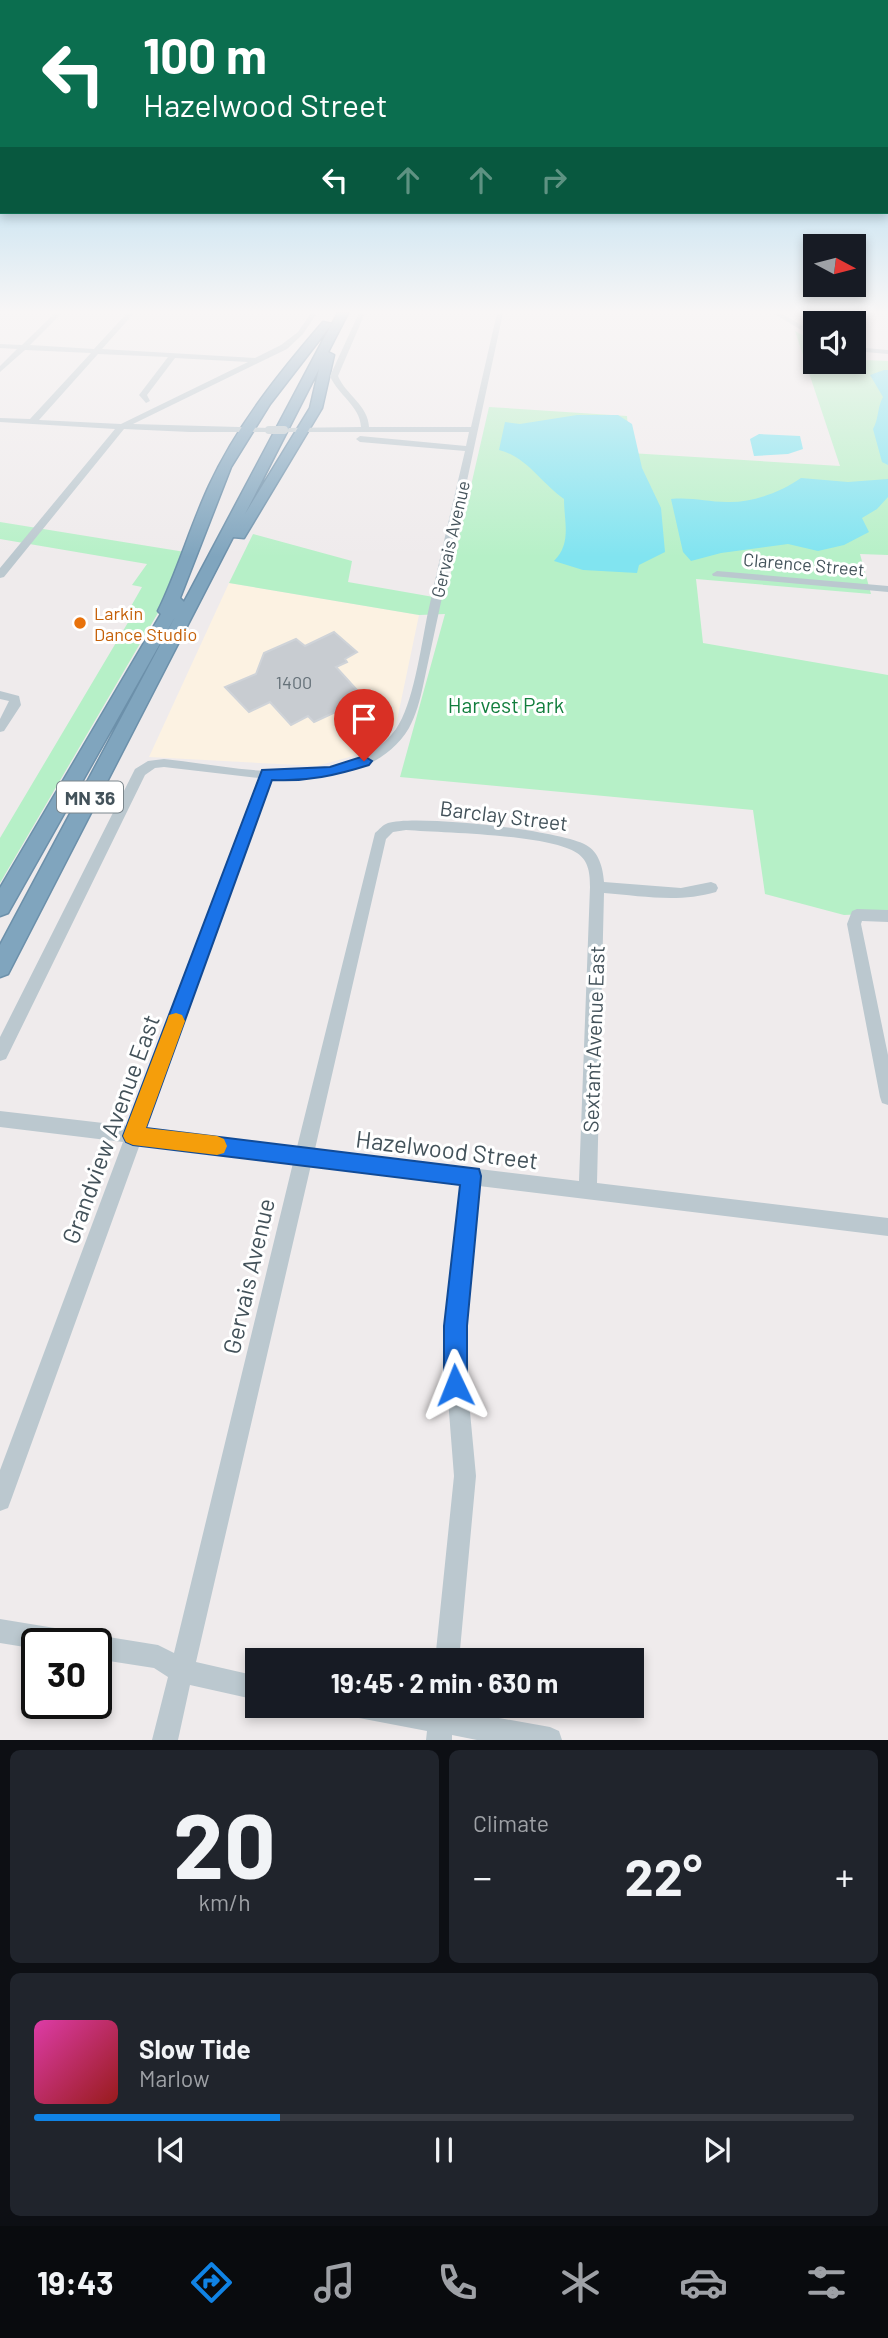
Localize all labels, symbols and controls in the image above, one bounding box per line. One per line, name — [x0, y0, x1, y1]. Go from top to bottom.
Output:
text: 100 m — [143, 25, 267, 84]
icon: left — [28, 28, 119, 119]
text: Hazelwood Street — [143, 85, 388, 123]
icon: left — [316, 161, 354, 199]
icon: ahead — [389, 161, 427, 199]
icon: ahead — [462, 161, 500, 199]
icon: right — [535, 161, 573, 199]
north arrow — [803, 234, 866, 298]
map controls — [803, 234, 866, 374]
button: sound — [803, 311, 866, 374]
street label: Gervais Avenue — [426, 478, 474, 600]
street label: Clarence Street — [742, 548, 866, 580]
place label: Larkin Dance Studio — [94, 602, 197, 645]
marker: Larkin Dance Studio — [72, 615, 88, 631]
house number: 1400 — [276, 671, 312, 693]
pin — [334, 689, 394, 761]
park label: Harvest Park — [448, 692, 564, 717]
icon: arrive — [345, 700, 383, 738]
road number: MN 36 — [57, 782, 123, 812]
street label: Barclay Street — [439, 795, 569, 835]
street label: Sextant Avenue East — [577, 945, 609, 1133]
street label: Grandview Avenue East — [55, 1010, 165, 1248]
street label: Hazelwood Street — [354, 1123, 540, 1175]
street label: Gervais Avenue — [216, 1195, 280, 1357]
position arrow — [418, 1348, 492, 1422]
speed limit sign: 30 — [21, 1628, 112, 1719]
text: 19:45 · 2 min · 630 m — [331, 1667, 558, 1698]
text: 20 — [173, 1788, 276, 1897]
text: Climate — [473, 1809, 549, 1837]
text: 22° — [625, 1844, 702, 1906]
text: − — [473, 1853, 492, 1899]
text: + — [835, 1853, 854, 1899]
text: km/h — [198, 1888, 251, 1916]
text: Slow Tide — [139, 2033, 251, 2064]
text: Marlow — [139, 2064, 210, 2092]
icon: previous — [152, 2131, 190, 2169]
icon: pause — [425, 2131, 463, 2169]
icon: next — [698, 2131, 736, 2169]
icon: directions — [187, 2258, 236, 2307]
icon: music — [310, 2258, 359, 2307]
icon: phone — [433, 2258, 482, 2307]
icon: climate — [556, 2258, 605, 2307]
icon: car — [679, 2258, 728, 2307]
icon: filters — [802, 2258, 851, 2307]
text: 19:43 — [37, 2263, 114, 2301]

